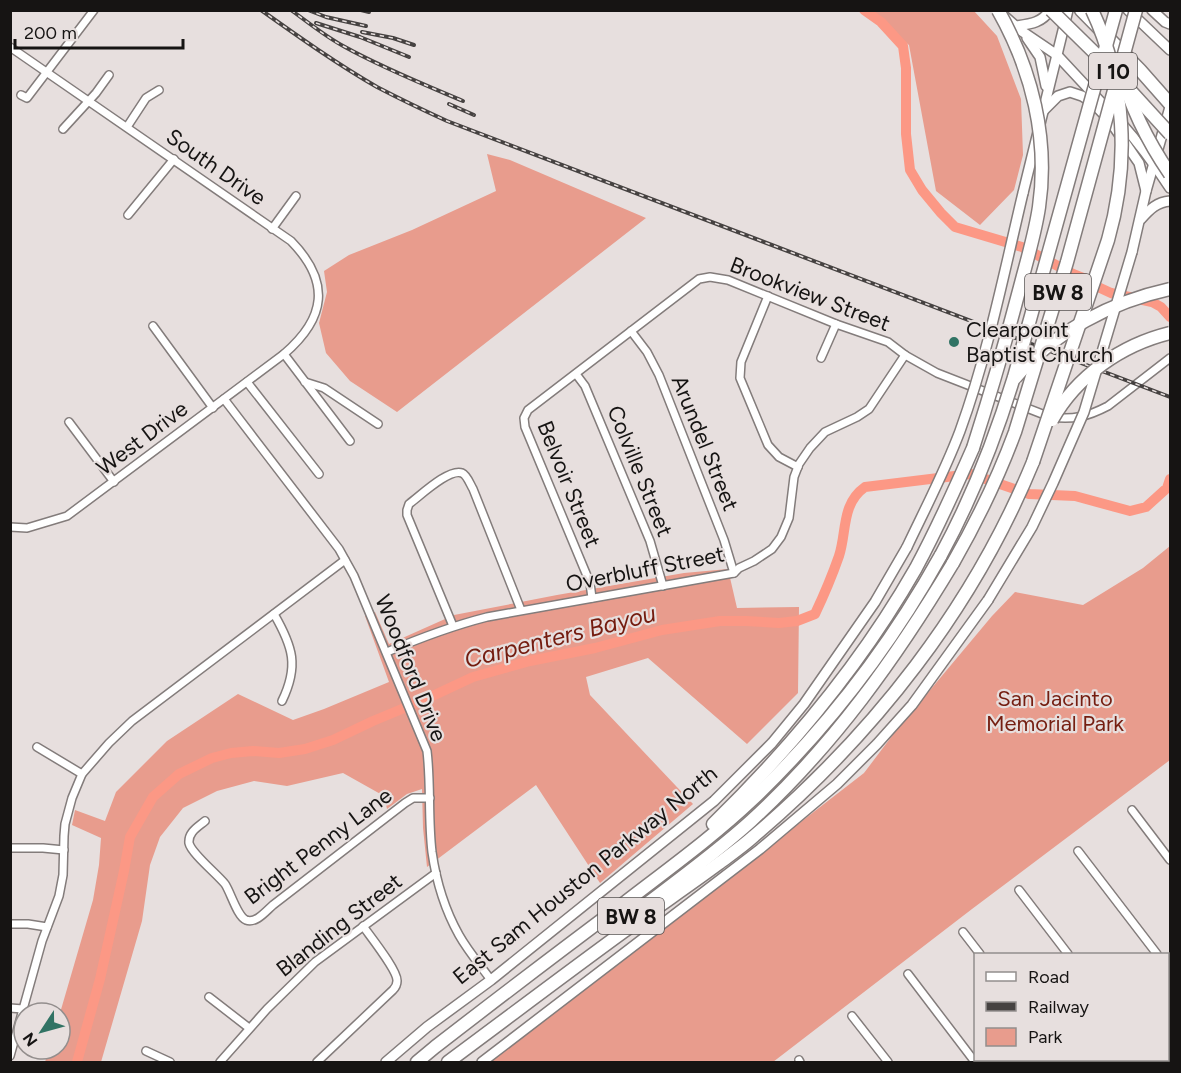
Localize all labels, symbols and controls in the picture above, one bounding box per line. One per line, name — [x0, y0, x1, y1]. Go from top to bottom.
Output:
scale bar — [15, 12, 183, 50]
text: 200 m — [24, 22, 77, 44]
road number: I 10 — [1089, 53, 1137, 89]
street label: South Drive — [161, 123, 271, 211]
street label: Brookview Street — [726, 251, 894, 337]
road number: BW 8 — [1025, 274, 1091, 310]
place label: Clearpoint Baptist Church — [966, 316, 1113, 368]
marker: Clearpoint Baptist Church — [947, 335, 961, 349]
street label: Arundel Street — [666, 371, 744, 515]
street label: West Drive — [91, 395, 193, 481]
street label: Colville Street — [601, 402, 679, 540]
street label: Belvoir Street — [531, 417, 607, 551]
street label: Overbluff Street — [563, 540, 727, 598]
street label: Woodford Drive — [369, 591, 453, 745]
water label: Carpenters Bayou — [461, 598, 659, 674]
park label: San Jacinto Memorial Park — [986, 685, 1124, 737]
street label: East Sam Houston Parkway North — [447, 760, 723, 990]
street label: Bright Penny Lane — [239, 782, 397, 910]
street label: Blanding Street — [271, 868, 407, 982]
road number: BW 8 — [598, 898, 664, 934]
legend — [974, 953, 1169, 1061]
text: Road — [1028, 966, 1069, 988]
text: Railway — [1028, 996, 1090, 1018]
north arrow — [12, 1001, 72, 1061]
text: Park — [1028, 1026, 1063, 1048]
text: N — [19, 1029, 42, 1050]

